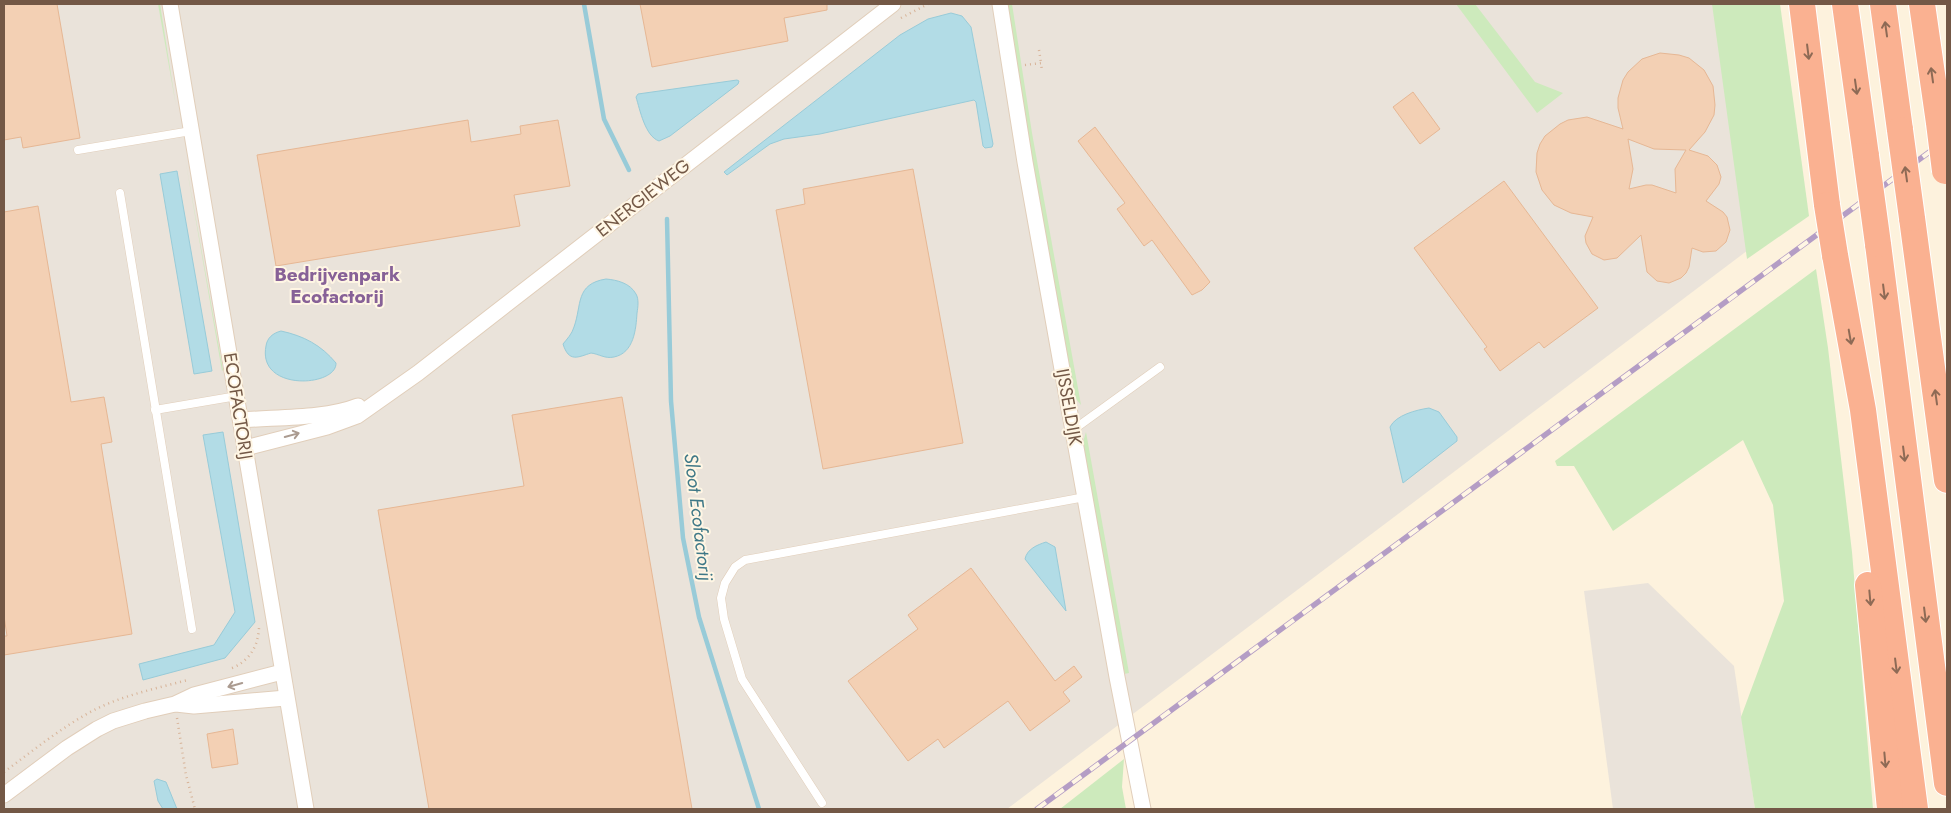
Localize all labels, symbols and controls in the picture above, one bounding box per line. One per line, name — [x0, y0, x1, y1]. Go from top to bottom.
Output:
one-way arrow — [1881, 22, 1891, 38]
one-way arrow — [1803, 44, 1813, 60]
one-way arrow — [1927, 67, 1937, 83]
one-way arrow — [1852, 78, 1862, 94]
street label: ENERGIEWEG — [590, 153, 696, 243]
one-way arrow — [1901, 166, 1911, 182]
district label: Bedrijvenpark Ecofactorij — [274, 261, 400, 310]
one-way arrow — [1879, 284, 1889, 300]
one-way arrow — [1845, 329, 1855, 345]
street label: ECOFACTORIJ — [217, 351, 259, 461]
street label: IJSSELDIJK — [1049, 367, 1089, 448]
one-way arrow — [1931, 389, 1941, 405]
one-way arrow — [283, 430, 299, 439]
one-way arrow — [1899, 445, 1909, 461]
water label: Sloot Ecofactorij — [677, 452, 720, 583]
one-way arrow — [1865, 590, 1874, 606]
one-way arrow — [1920, 606, 1930, 622]
one-way arrow — [1891, 658, 1901, 674]
one-way arrow — [227, 681, 243, 691]
one-way arrow — [1880, 752, 1890, 768]

